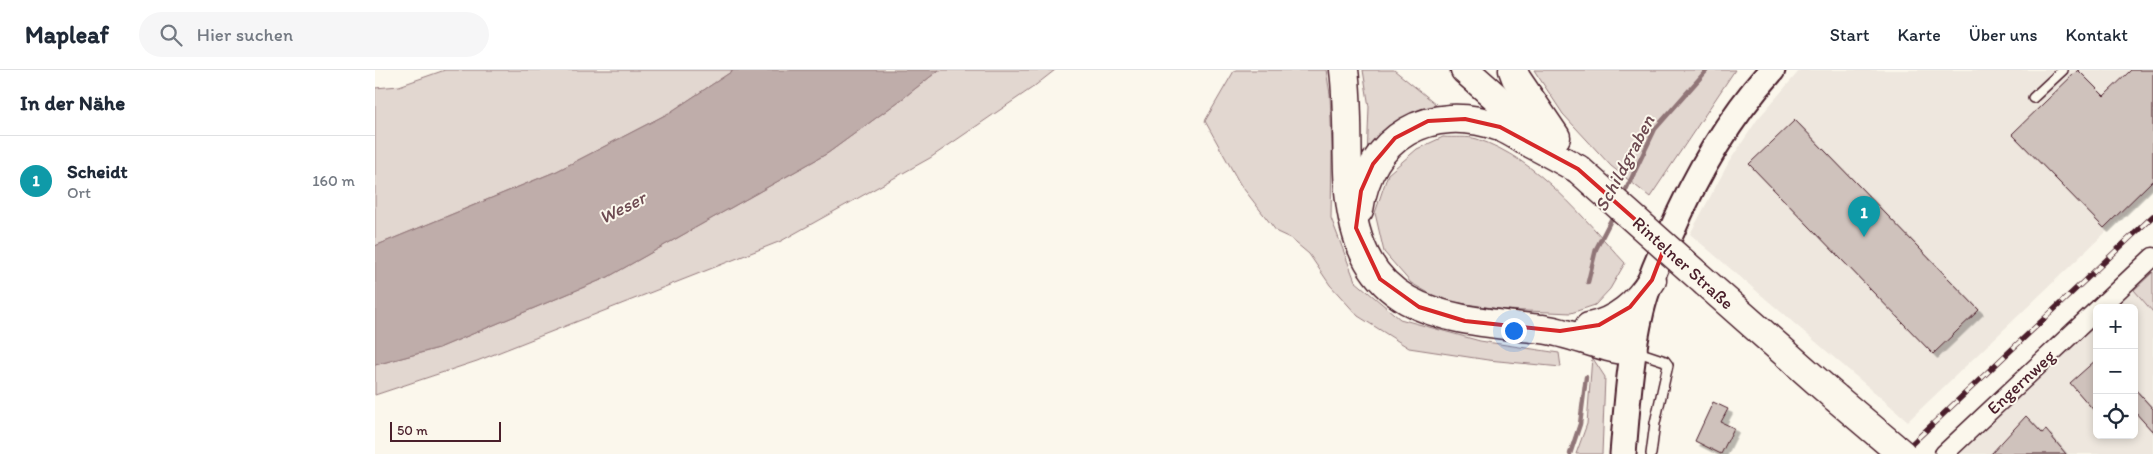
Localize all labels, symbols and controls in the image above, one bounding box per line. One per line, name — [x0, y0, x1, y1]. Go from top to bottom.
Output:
search box — [139, 12, 489, 57]
text: Mapleaf — [25, 20, 109, 49]
icon: search — [157, 21, 185, 49]
text: Hier suchen — [197, 23, 293, 46]
text: Start — [1830, 24, 1869, 46]
text: Karte — [1897, 24, 1941, 46]
text: Über uns — [1969, 24, 2038, 46]
text: Kontakt — [2066, 24, 2128, 46]
text: In der Nähe — [20, 90, 125, 115]
water label: Schildgraben — [1589, 110, 1660, 215]
text: Scheidt — [67, 160, 128, 183]
text: 1 — [32, 171, 40, 190]
text: 160 m — [312, 171, 355, 190]
text: Ort — [67, 183, 91, 202]
water label: Weser — [595, 185, 651, 229]
pin: 1 — [1848, 196, 1880, 237]
street label: Rintelner Straße — [1628, 212, 1738, 314]
map controls — [2093, 304, 2138, 439]
button: + — [2093, 304, 2138, 349]
your location — [1501, 318, 1527, 344]
street label: Engernweg — [1982, 344, 2060, 419]
button: − — [2093, 349, 2138, 394]
button: locate — [2093, 394, 2138, 439]
scale bar — [390, 419, 501, 442]
text: 50 m — [397, 422, 428, 439]

